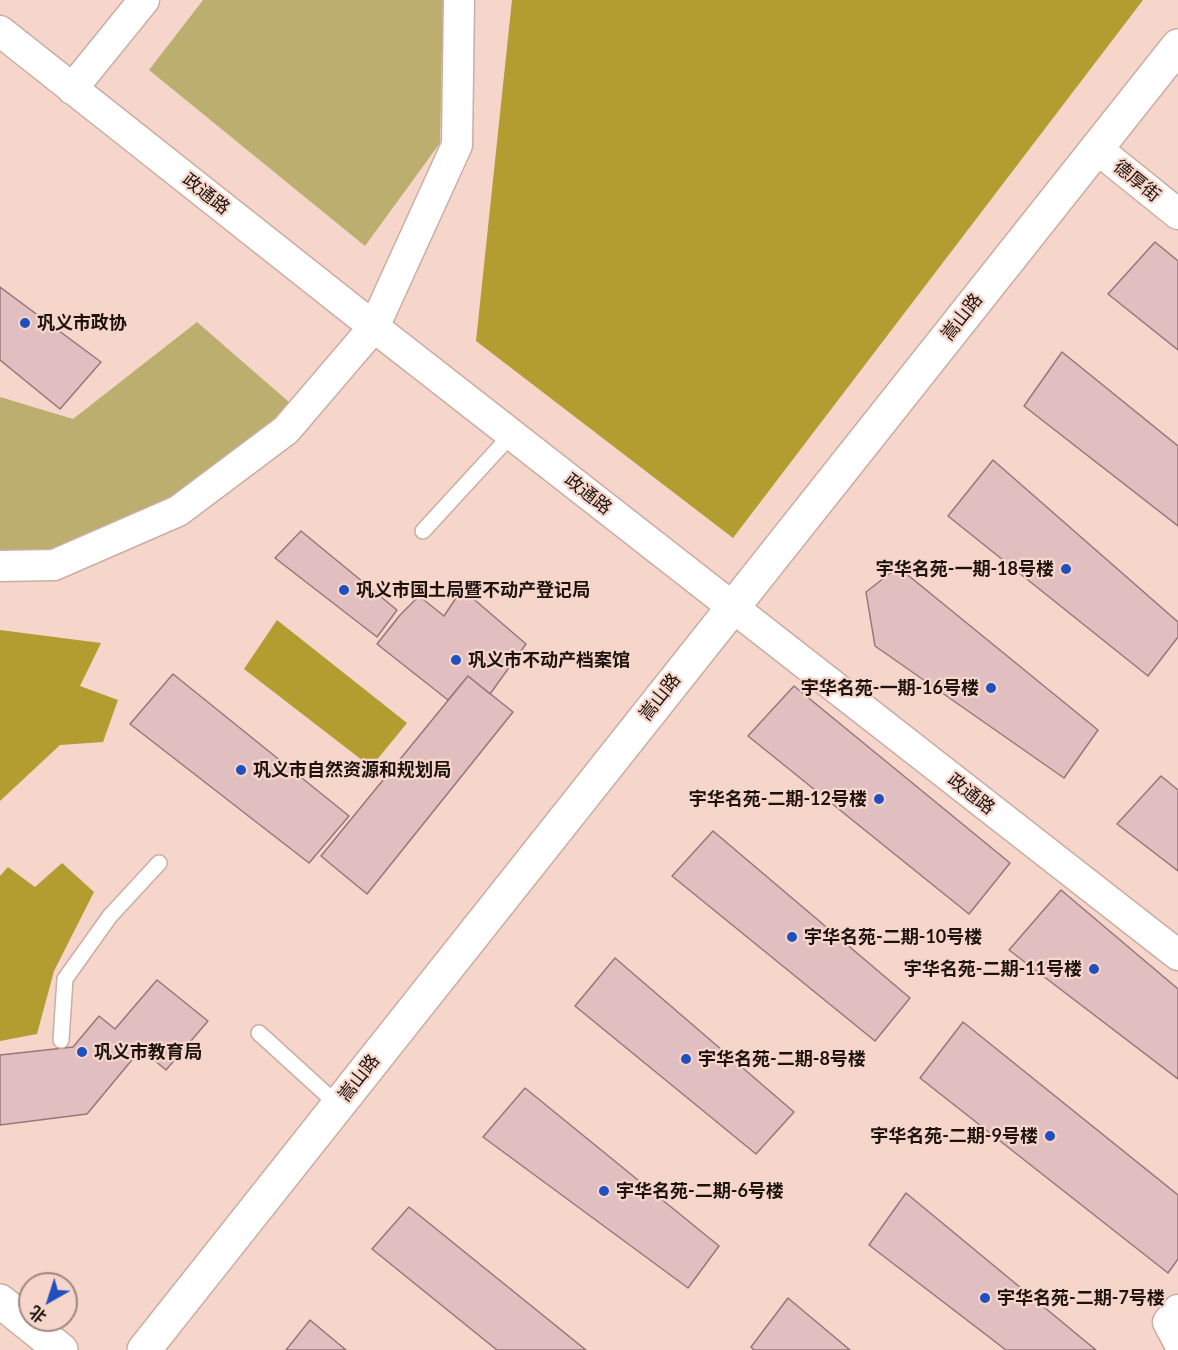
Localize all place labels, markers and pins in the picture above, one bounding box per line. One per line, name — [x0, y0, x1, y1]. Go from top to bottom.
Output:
place label: 巩义市政协 — [37, 312, 127, 334]
marker: 巩义市政协 — [18, 316, 32, 330]
place label: 宇华名苑-一期-18号楼 — [876, 558, 1054, 580]
marker: 宇华名苑-一期-18号楼 — [1059, 562, 1073, 576]
place label: 巩义市国土局暨不动产登记局 — [356, 579, 590, 601]
marker: 巩义市国土局暨不动产登记局 — [337, 583, 351, 597]
place label: 巩义市不动产档案馆 — [468, 649, 630, 671]
marker: 巩义市不动产档案馆 — [449, 653, 463, 667]
place label: 宇华名苑-一期-16号楼 — [801, 677, 979, 699]
marker: 宇华名苑-一期-16号楼 — [984, 681, 998, 695]
place label: 巩义市自然资源和规划局 — [253, 759, 451, 781]
marker: 巩义市自然资源和规划局 — [234, 763, 248, 777]
place label: 宇华名苑-二期-12号楼 — [689, 788, 867, 810]
marker: 宇华名苑-二期-12号楼 — [872, 792, 886, 806]
place label: 宇华名苑-二期-10号楼 — [804, 926, 982, 948]
marker: 宇华名苑-二期-10号楼 — [785, 930, 799, 944]
place label: 宇华名苑-二期-11号楼 — [904, 958, 1082, 980]
marker: 宇华名苑-二期-11号楼 — [1087, 962, 1101, 976]
place label: 巩义市教育局 — [94, 1041, 202, 1063]
marker: 巩义市教育局 — [75, 1045, 89, 1059]
place label: 宇华名苑-二期-8号楼 — [698, 1048, 866, 1070]
marker: 宇华名苑-二期-8号楼 — [679, 1052, 693, 1066]
place label: 宇华名苑-二期-9号楼 — [870, 1125, 1038, 1147]
marker: 宇华名苑-二期-9号楼 — [1043, 1129, 1057, 1143]
place label: 宇华名苑-二期-6号楼 — [616, 1180, 784, 1202]
marker: 宇华名苑-二期-6号楼 — [597, 1184, 611, 1198]
place label: 宇华名苑-二期-7号楼 — [997, 1287, 1165, 1309]
marker: 宇华名苑-二期-7号楼 — [978, 1291, 992, 1305]

